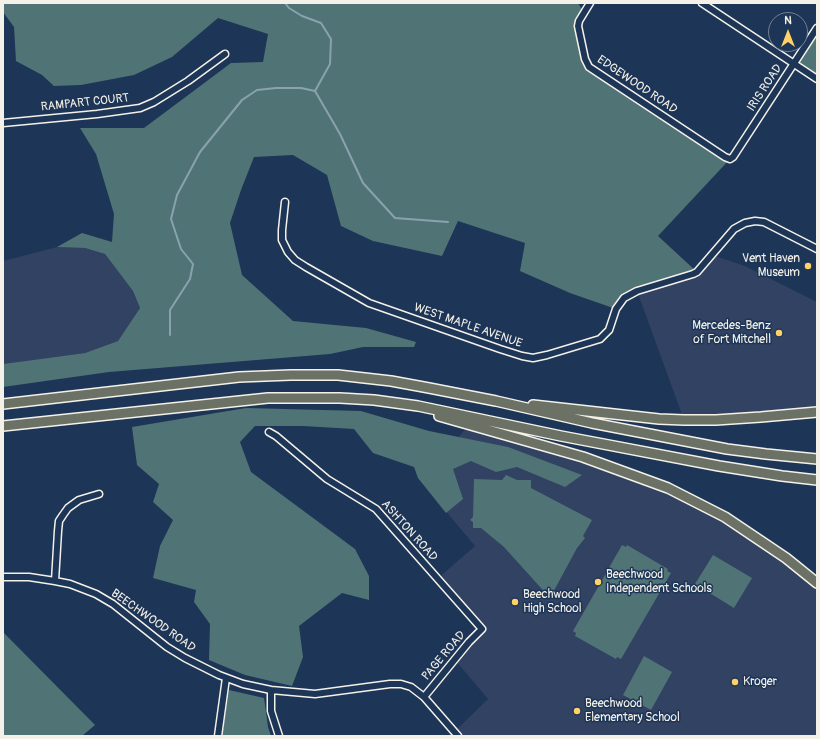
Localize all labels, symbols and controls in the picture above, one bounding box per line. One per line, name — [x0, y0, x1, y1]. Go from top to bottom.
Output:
north arrow — [768, 12, 808, 52]
text: N — [784, 14, 792, 27]
street label: EDGEWOOD ROAD — [594, 53, 680, 117]
street label: IRIS ROAD — [744, 62, 786, 114]
street label: RAMPART COURT — [40, 91, 130, 115]
place label: Vent Haven Museum — [742, 252, 800, 280]
marker: Vent Haven Museum — [803, 261, 813, 271]
street label: WEST MAPLE AVENUE — [412, 301, 524, 351]
place label: Mercedes-Benz of Fort Mitchell — [692, 319, 771, 347]
marker: Mercedes-Benz of Fort Mitchell — [774, 328, 784, 338]
street label: ASHTON ROAD — [378, 497, 440, 565]
place label: Beechwood Independent Schools — [606, 568, 712, 596]
marker: Beechwood Independent Schools — [593, 577, 603, 587]
street label: BEECHWOOD ROAD — [108, 586, 198, 656]
place label: Beechwood High School — [523, 588, 582, 616]
marker: Beechwood High School — [510, 597, 520, 607]
street label: PAGE ROAD — [419, 628, 469, 684]
place label: Kroger — [743, 675, 777, 689]
marker: Kroger — [730, 677, 740, 687]
place label: Beechwood Elementary School — [585, 697, 680, 725]
marker: Beechwood Elementary School — [572, 706, 582, 716]

